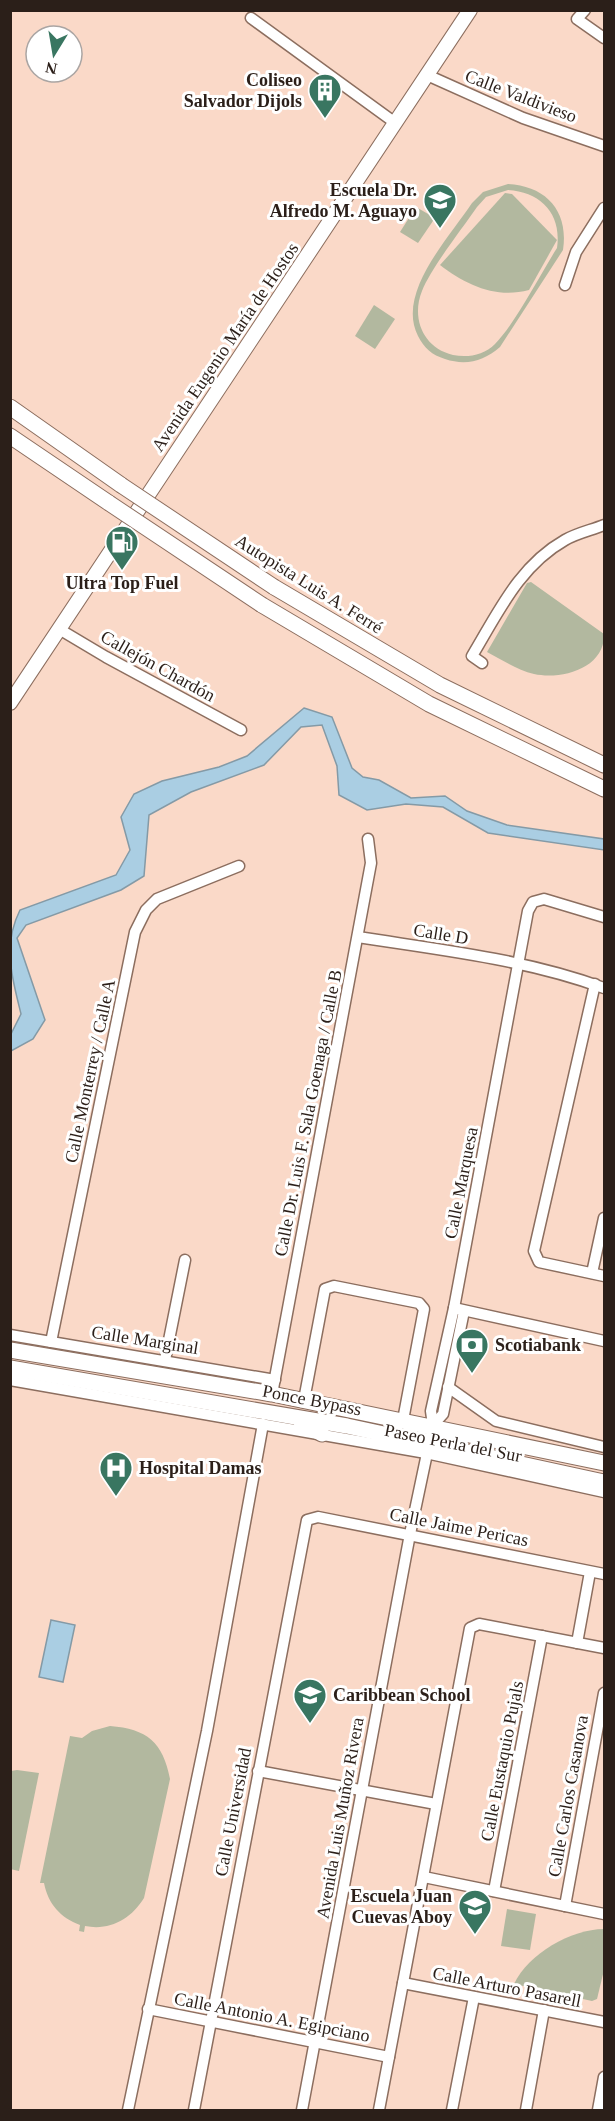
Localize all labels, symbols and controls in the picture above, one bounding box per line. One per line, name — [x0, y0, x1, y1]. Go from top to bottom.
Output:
north arrow — [24, 24, 84, 84]
text: N — [44, 59, 59, 78]
street label: Calle Valdivieso — [462, 65, 580, 127]
place label: Coliseo Salvador Dijols — [184, 70, 302, 111]
building icon: Coliseo Salvador Dijols — [307, 72, 343, 119]
place label: Escuela Dr. Alfredo M. Aguayo — [270, 180, 417, 221]
school or university icon: Escuela Dr. Alfredo M. Aguayo — [422, 182, 458, 229]
street label: Avenida Eugenio María de Hostos — [147, 239, 303, 455]
fuel station icon: Ultra Top Fuel — [104, 524, 140, 571]
street label: Autopista Luis A. Ferré — [232, 530, 386, 638]
place label: Ultra Top Fuel — [65, 573, 179, 593]
street label: Callejón Chardón — [97, 626, 219, 706]
street label: Calle D — [412, 920, 470, 948]
street label: Calle Dr. Luis F. Sala Goenaga / Calle B — [270, 968, 346, 1258]
street label: Calle Monterrey / Calle A — [61, 977, 119, 1165]
street label: Calle Marquesa — [440, 1125, 482, 1241]
street label: Calle Marginal — [90, 1322, 200, 1358]
bank icon: Scotiabank — [454, 1327, 490, 1374]
place label: Scotiabank — [495, 1335, 581, 1355]
street label: Ponce Bypass — [261, 1381, 363, 1419]
street label: Paseo Perla del Sur — [383, 1420, 523, 1466]
hospital icon: Hospital Damas — [98, 1450, 134, 1497]
place label: Hospital Damas — [139, 1458, 262, 1478]
street label: Calle Jaime Pericas — [388, 1504, 530, 1550]
school or university icon: Caribbean School — [292, 1677, 328, 1724]
street label: Calle Eustaquio Pujals — [477, 1679, 527, 1843]
place label: Caribbean School — [333, 1685, 471, 1705]
street label: Calle Carlos Casanova — [544, 1714, 592, 1878]
street label: Avenida Luis Muñoz Rivera — [312, 1716, 368, 1920]
street label: Calle Universidad — [211, 1746, 255, 1878]
place label: Escuela Juan Cuevas Aboy — [350, 1886, 452, 1927]
school or university icon: Escuela Juan Cuevas Aboy — [457, 1888, 493, 1935]
street label: Calle Arturo Pasarell — [431, 1963, 583, 2011]
street label: Calle Antonio A. Egipciano — [172, 1988, 372, 2046]

